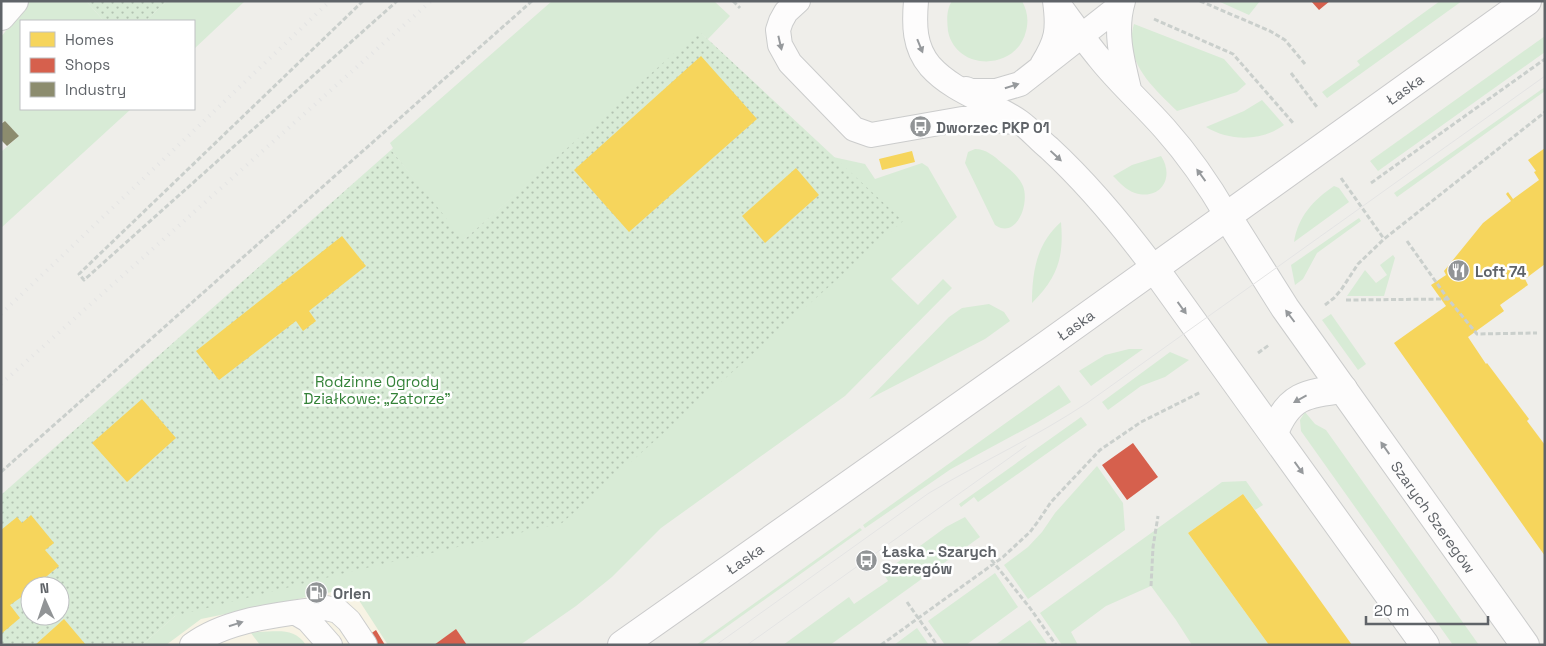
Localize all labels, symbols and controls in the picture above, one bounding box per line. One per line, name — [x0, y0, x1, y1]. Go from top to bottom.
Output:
legend — [20, 20, 195, 110]
text: Homes — [65, 30, 114, 49]
one-way arrow — [777, 35, 785, 51]
one-way arrow — [916, 39, 924, 54]
text: Shops — [65, 55, 110, 74]
street label: Łaska — [1382, 69, 1427, 109]
text: Industry — [65, 80, 126, 99]
one-way arrow — [1005, 82, 1020, 90]
bus stop icon: Dworzec PKP 01 — [908, 115, 932, 139]
place label: Dworzec PKP 01 — [936, 118, 1050, 137]
one-way arrow — [1050, 150, 1062, 162]
one-way arrow — [1196, 168, 1206, 182]
restaurant icon: Loft 74 — [1447, 259, 1471, 283]
place label: Loft 74 — [1475, 262, 1527, 281]
one-way arrow — [1177, 301, 1187, 315]
street label: Łaska — [1053, 305, 1098, 345]
one-way arrow — [1285, 310, 1296, 323]
park label: Rodzinne Ogrody Działkowe: „Zatorze” — [303, 372, 451, 408]
one-way arrow — [1293, 395, 1307, 403]
one-way arrow — [1380, 441, 1390, 455]
street label: Szarych Szeregów — [1387, 457, 1480, 576]
one-way arrow — [1293, 461, 1303, 474]
street label: Łaska — [722, 538, 767, 578]
place label: Łaska - Szarych Szeregów — [882, 542, 997, 578]
bus stop icon: Łaska - Szarych Szeregów — [854, 548, 878, 572]
north arrow — [20, 576, 70, 626]
text: N — [39, 579, 49, 597]
fuel station icon: Orlen — [305, 581, 329, 605]
place label: Orlen — [333, 584, 371, 603]
scale bar — [1366, 594, 1488, 626]
text: 20 m — [1374, 601, 1409, 620]
one-way arrow — [228, 620, 243, 628]

